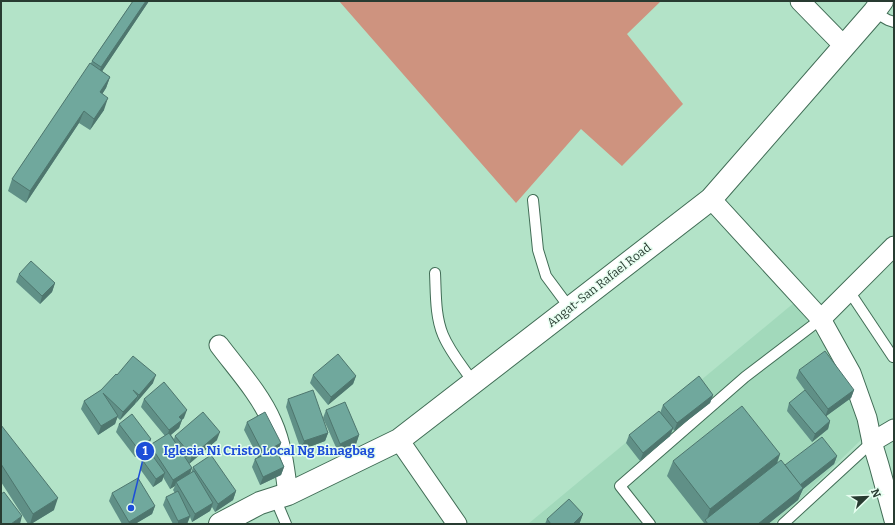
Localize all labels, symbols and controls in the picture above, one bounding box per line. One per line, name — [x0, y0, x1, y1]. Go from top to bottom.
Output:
street label: Angat-San Rafael Road — [544, 240, 654, 330]
callout: Iglesia Ni Cristo Local Ng Binagbag — [135, 438, 382, 463]
text: Iglesia Ni Cristo Local Ng Binagbag — [163, 443, 375, 458]
text: 1 — [142, 444, 148, 458]
north arrow — [847, 477, 887, 517]
text: N — [868, 487, 884, 500]

